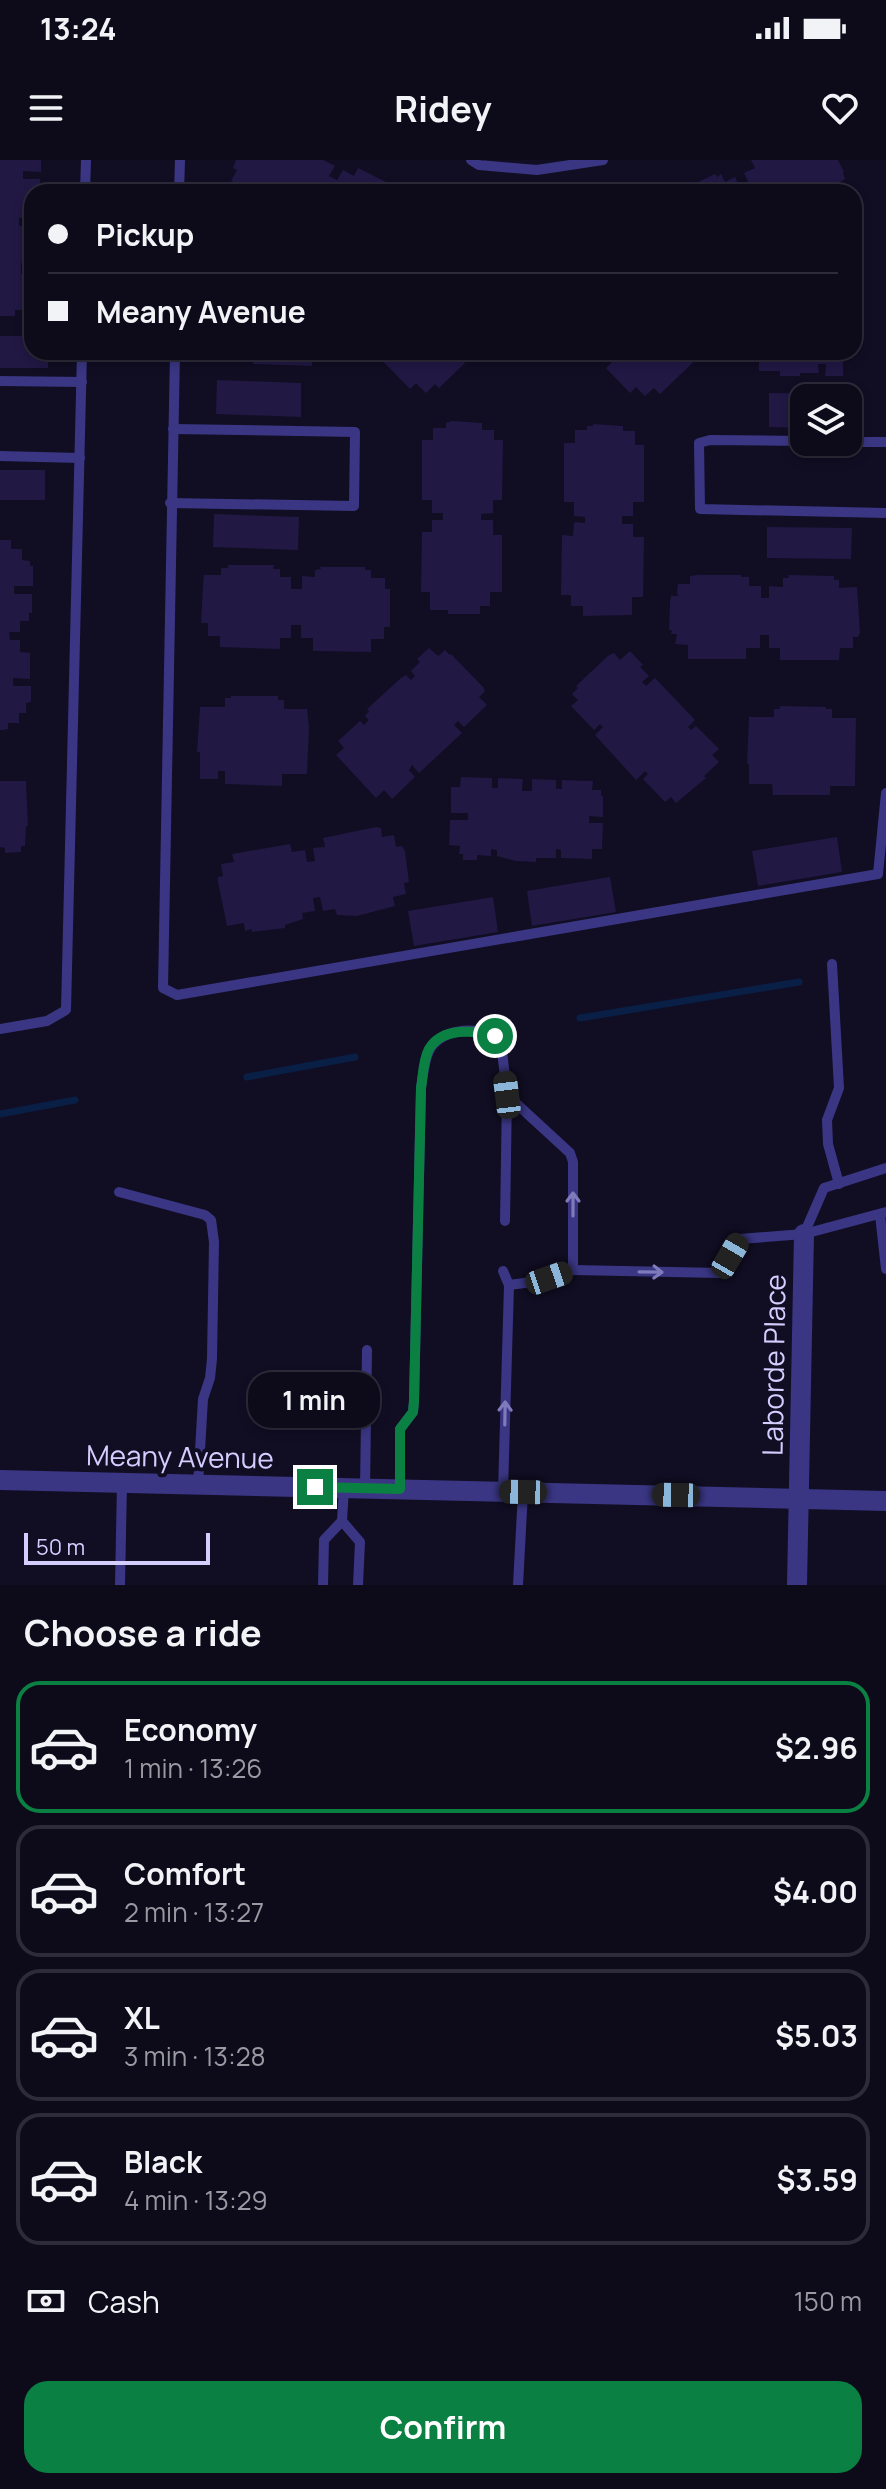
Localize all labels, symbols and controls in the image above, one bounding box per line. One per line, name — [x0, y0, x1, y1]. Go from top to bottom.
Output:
text: 13:24 — [40, 8, 116, 49]
text: Ridey — [394, 84, 492, 133]
icon: menu — [24, 86, 68, 130]
icon: heart — [818, 86, 862, 130]
text: Pickup — [96, 214, 194, 255]
text: Meany Avenue — [96, 291, 306, 332]
map controls — [790, 384, 862, 456]
button: layers — [790, 384, 862, 456]
route start — [477, 1018, 513, 1054]
car — [492, 1070, 522, 1120]
one-way arrow — [565, 1191, 581, 1218]
car — [708, 1229, 752, 1283]
car — [522, 1259, 576, 1297]
one-way arrow — [637, 1264, 664, 1279]
street label: Laborde Place — [752, 1274, 794, 1456]
callout: 1 min — [249, 1371, 381, 1427]
text: 1 min — [282, 1382, 346, 1418]
one-way arrow — [497, 1400, 513, 1427]
street label: Meany Avenue — [86, 1435, 274, 1477]
route end — [297, 1469, 333, 1505]
car — [499, 1480, 547, 1504]
car — [652, 1483, 700, 1507]
scale bar — [24, 1529, 210, 1565]
text: 50 m — [36, 1532, 85, 1562]
text: Choose a ride — [24, 1608, 262, 1657]
text: Economy — [124, 1709, 257, 1750]
icon: car — [28, 1711, 100, 1783]
text: $2.96 — [775, 1727, 858, 1768]
text: 1 min · 13:26 — [124, 1750, 262, 1786]
text: Comfort — [124, 1853, 246, 1894]
icon: car — [28, 1855, 100, 1927]
text: $4.00 — [773, 1871, 858, 1912]
text: 2 min · 13:27 — [124, 1894, 264, 1930]
text: XL — [124, 1997, 160, 2038]
icon: car — [28, 1999, 100, 2071]
text: $5.03 — [775, 2015, 858, 2056]
text: 3 min · 13:28 — [124, 2038, 266, 2074]
text: Black — [124, 2141, 202, 2182]
icon: car — [28, 2143, 100, 2215]
text: $3.59 — [776, 2159, 858, 2200]
text: 4 min · 13:29 — [124, 2182, 268, 2218]
icon: cash — [24, 2279, 68, 2323]
text: Cash — [88, 2281, 160, 2322]
text: 150 m — [794, 2283, 862, 2319]
button: Confirm — [24, 2381, 862, 2473]

